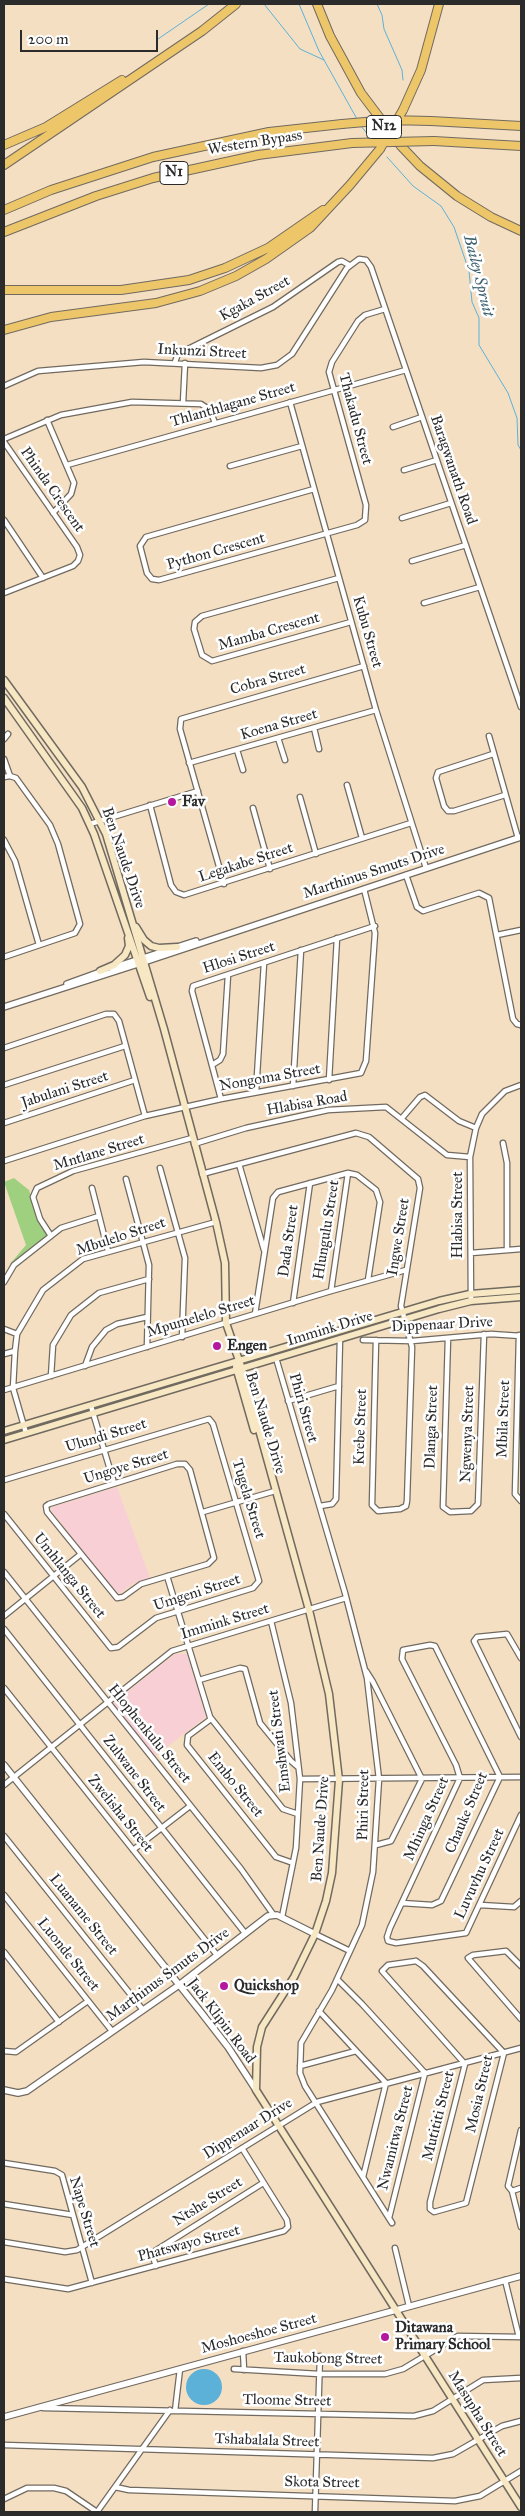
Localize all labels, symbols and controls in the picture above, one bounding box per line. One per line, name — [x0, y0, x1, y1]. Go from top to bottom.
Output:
scale bar — [22, 20, 160, 52]
text: 200 m — [28, 30, 69, 48]
road number: N12 — [366, 115, 402, 138]
street label: Western Bypass — [206, 127, 304, 159]
road number: N1 — [160, 162, 188, 184]
water label: Bailey Spruit — [459, 233, 497, 319]
street label: Kgaka Street — [217, 272, 293, 326]
street label: Inkunzi Street — [157, 341, 247, 363]
street label: Thakadu Street — [334, 371, 376, 467]
street label: Thlanthlagane Street — [168, 379, 298, 431]
street label: Baragwanath Road — [426, 413, 480, 527]
street label: Phinda Crescent — [16, 444, 88, 536]
street label: Python Crescent — [165, 529, 267, 575]
street label: Kubu Street — [348, 594, 386, 670]
street label: Mamba Crescent — [216, 609, 322, 655]
street label: Cobra Street — [228, 661, 308, 699]
street label: Koena Street — [238, 705, 320, 745]
place label: Fav — [182, 793, 205, 811]
marker: Fav — [166, 796, 178, 808]
street label: Ben Naude Drive — [97, 805, 149, 911]
street label: Legakabe Street — [197, 839, 295, 887]
street label: Marthinus Smuts Drive — [301, 841, 447, 903]
street label: Hlosi Street — [201, 938, 277, 978]
street label: Nongoma Street — [218, 1060, 322, 1096]
street label: Jabulani Street — [19, 1067, 111, 1113]
street label: Hlabisa Road — [265, 1088, 349, 1120]
street label: Mntlane Street — [51, 1131, 147, 1175]
street label: Hlabisa Street — [449, 1171, 467, 1259]
street label: Hlungulu Street — [310, 1179, 344, 1281]
street label: Ingwe Street — [384, 1197, 414, 1277]
street label: Dada Street — [275, 1204, 303, 1278]
street label: Mbulelo Street — [74, 1214, 168, 1260]
street label: Mpumelelo Street — [145, 1292, 257, 1342]
street label: Immink Drive — [285, 1307, 375, 1351]
street label: Dippenaar Drive — [391, 1313, 493, 1337]
place label: Engen — [227, 1337, 267, 1355]
marker: Engen — [211, 1340, 223, 1352]
street label: Ben Naude Drive — [241, 1370, 289, 1476]
street label: Phiri Street — [285, 1371, 321, 1445]
street label: Mbila Street — [494, 1380, 514, 1458]
street label: Dlanga Street — [422, 1385, 442, 1469]
street label: Ngwenya Street — [457, 1385, 479, 1483]
street label: Krebe Street — [351, 1388, 371, 1466]
street label: Ulundi Street — [63, 1415, 149, 1457]
street label: Ungoye Street — [81, 1446, 171, 1488]
street label: Tugela Street — [227, 1457, 269, 1541]
street label: Umhlanga Street — [29, 1530, 109, 1622]
street label: Umgeni Street — [151, 1571, 243, 1615]
street label: Immink Street — [179, 1600, 271, 1644]
street label: Hlophenkulu Street — [104, 1681, 194, 1787]
street label: Emshwati Street — [265, 1689, 295, 1793]
street label: Zulwane Street — [99, 1732, 169, 1816]
street label: Embo Street — [203, 1749, 267, 1821]
street label: Phiri Street — [354, 1769, 374, 1841]
street label: Chauke Street — [442, 1770, 492, 1856]
street label: Zwelisha Street — [83, 1772, 157, 1856]
street label: Mhinga Street — [401, 1774, 453, 1864]
street label: Ben Naude Drive — [308, 1776, 334, 1882]
street label: Luvuvhu Street — [451, 1826, 509, 1922]
street label: Luaname Street — [45, 1871, 121, 1959]
street label: Luonde Street — [33, 1915, 103, 1995]
street label: Marthinus Smuts Drive — [103, 1924, 233, 2026]
street label: Jack Klipin Road — [183, 1975, 259, 2067]
place label: Quickshop — [234, 1977, 299, 1995]
marker: Quickshop — [218, 1980, 230, 1992]
street label: Mosia Street — [462, 2053, 498, 2135]
street label: Mutititi Street — [419, 2069, 459, 2163]
street label: Nwamitwa Street — [374, 2084, 418, 2192]
street label: Dippenaar Drive — [200, 2094, 296, 2164]
street label: Nape Street — [65, 2174, 103, 2250]
street label: Ntshe Street — [170, 2174, 246, 2230]
street label: Phatswayo Street — [136, 2222, 242, 2266]
street label: Moshoeshoe Street — [199, 2310, 319, 2358]
place label: Ditawana Primary School — [395, 2319, 491, 2354]
marker: Ditawana Primary School — [379, 2331, 391, 2343]
street label: Taukobong Street — [273, 2349, 383, 2369]
street label: Masupha Street — [443, 2368, 511, 2460]
street label: Tloome Street — [242, 2391, 332, 2411]
street label: Tshabalala Street — [214, 2430, 320, 2452]
street label: Skota Street — [284, 2473, 360, 2493]

